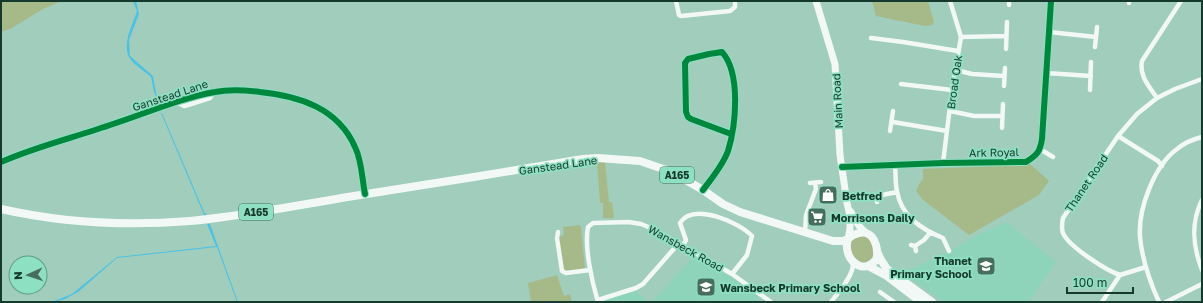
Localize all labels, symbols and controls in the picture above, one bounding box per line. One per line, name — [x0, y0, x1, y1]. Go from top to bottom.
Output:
street label: Broad Oak — [944, 54, 964, 110]
street label: Main Road — [829, 73, 845, 129]
street label: Ganstead Lane — [131, 77, 209, 113]
street label: Ark Royal — [969, 145, 1020, 159]
street label: Thanet Road — [1062, 152, 1110, 214]
street label: Ganstead Lane — [518, 153, 598, 177]
road number: A165 — [660, 167, 694, 183]
shop icon: Betfred — [817, 184, 839, 206]
place label: Betfred — [842, 189, 882, 202]
road number: A165 — [239, 204, 273, 220]
supermarket icon: Morrisons Daily — [806, 206, 828, 228]
place label: Morrisons Daily — [831, 211, 915, 224]
street label: Wansbeck Road — [646, 222, 726, 274]
place label: Thanet Primary School — [890, 254, 973, 280]
north arrow — [8, 255, 48, 295]
school or university icon: Thanet Primary School — [975, 255, 997, 277]
scale bar — [1067, 269, 1133, 295]
text: N — [11, 271, 24, 280]
text: 100 m — [1073, 275, 1107, 290]
school or university icon: Wansbeck Primary School — [695, 276, 717, 298]
place label: Wansbeck Primary School — [720, 281, 860, 294]

